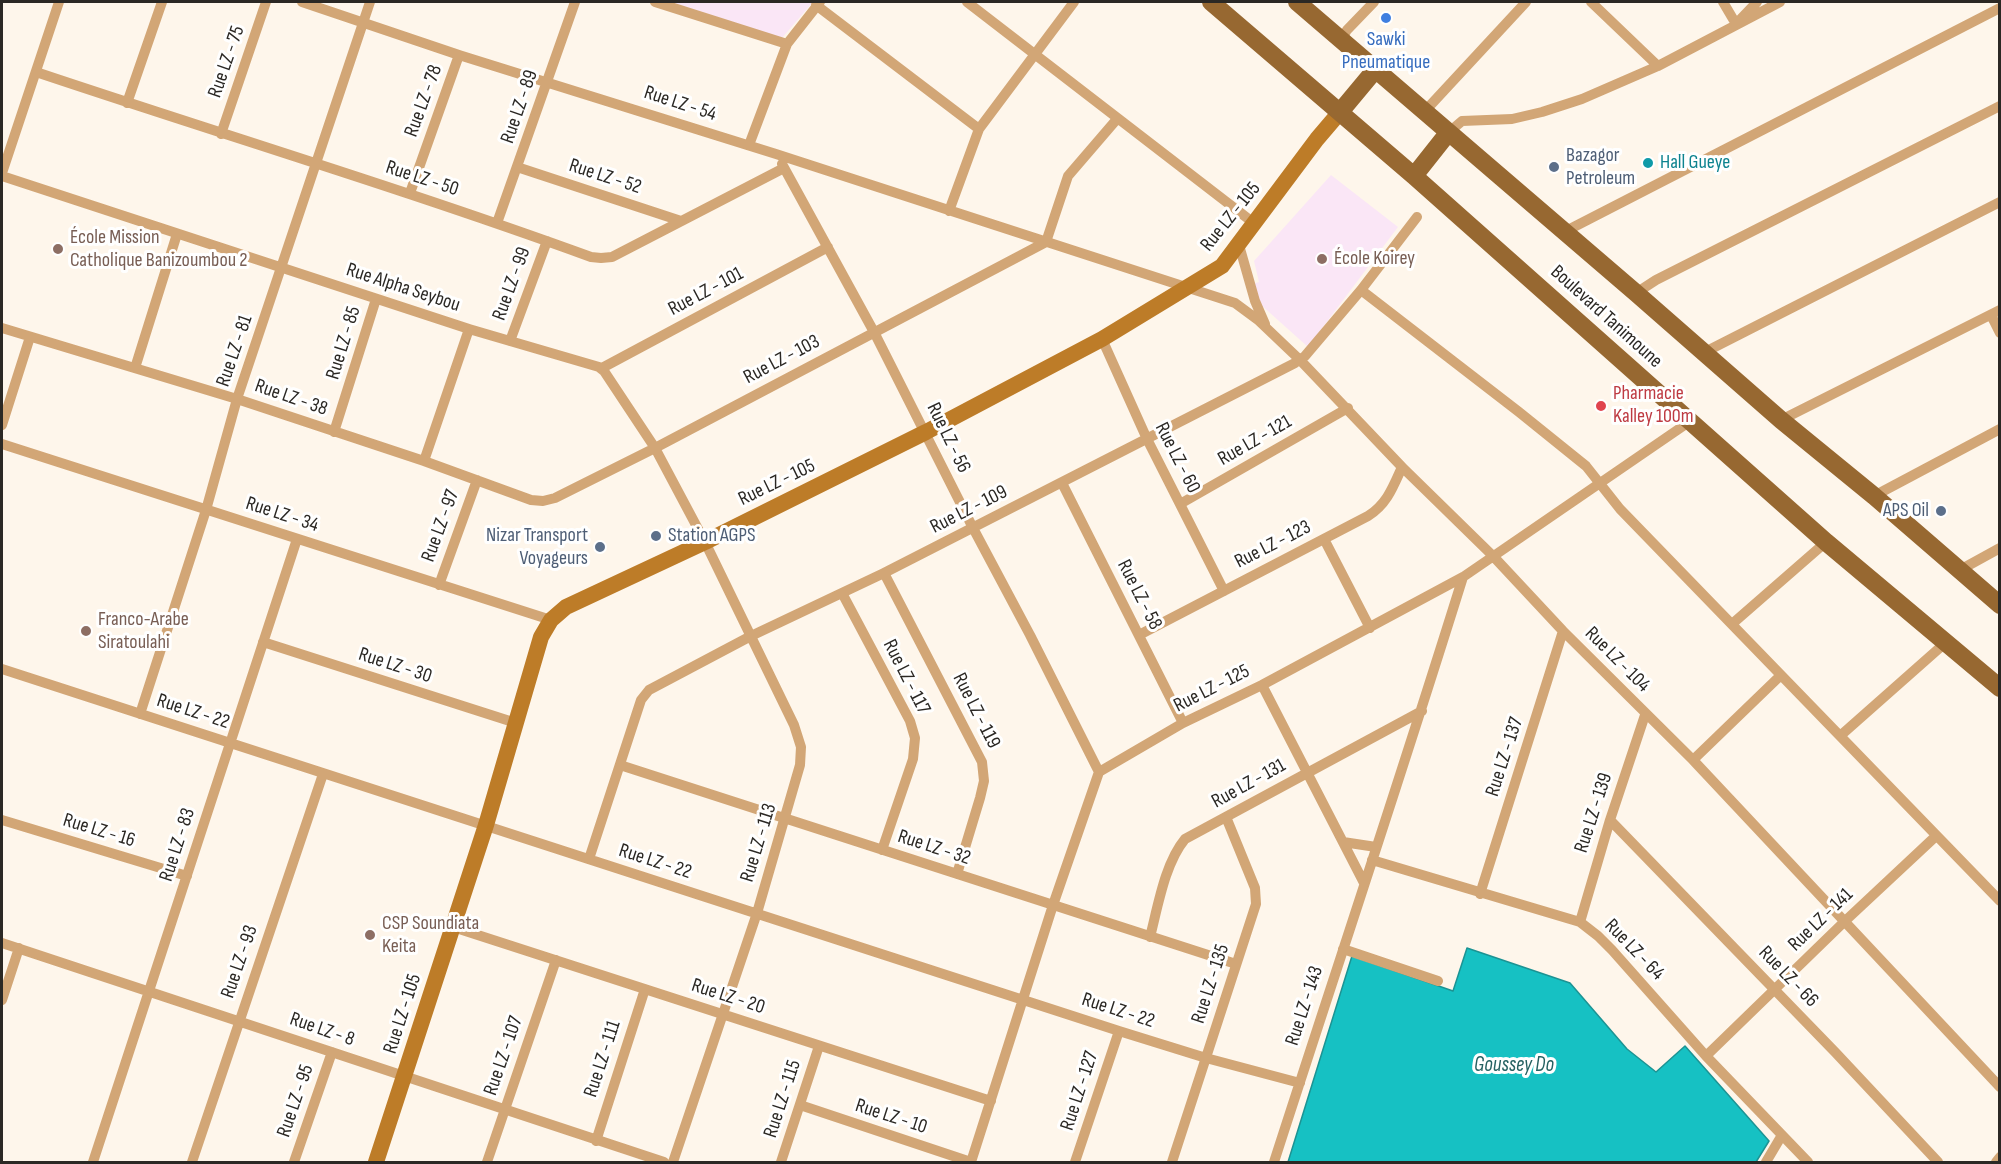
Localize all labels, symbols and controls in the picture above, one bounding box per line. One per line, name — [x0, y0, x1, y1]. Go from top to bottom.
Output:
marker: Sawki Pneumatique — [1379, 11, 1393, 25]
street label: Rue LZ - 75 — [204, 23, 250, 101]
place label: Sawki Pneumatique — [1342, 28, 1430, 75]
street label: Rue LZ - 78 — [400, 62, 448, 140]
street label: Rue LZ - 89 — [496, 67, 544, 147]
street label: Rue LZ - 54 — [641, 81, 719, 127]
place label: Bazagor Petroleum — [1566, 144, 1635, 191]
place label: Hall Gueye — [1660, 151, 1730, 175]
street label: Rue LZ - 52 — [566, 154, 644, 200]
street label: Rue LZ - 50 — [382, 156, 462, 202]
marker: Hall Gueye — [1641, 156, 1655, 170]
marker: Bazagor Petroleum — [1547, 160, 1561, 174]
street label: Rue LZ - 105 — [1196, 177, 1266, 257]
place label: École Mission Catholique Banizoumbou 2 — [70, 226, 247, 273]
marker: École Mission Catholique Banizoumbou 2 — [51, 242, 65, 256]
street label: Rue LZ - 99 — [488, 244, 536, 324]
place label: École Koirey — [1334, 247, 1415, 271]
marker: École Koirey — [1315, 252, 1329, 266]
street label: Rue Alpha Seybou — [343, 258, 463, 318]
street label: Boulevard Tanimoune — [1545, 261, 1667, 373]
street label: Rue LZ - 101 — [664, 262, 748, 322]
street label: Rue LZ - 85 — [322, 304, 366, 382]
street label: Rue LZ - 81 — [212, 312, 258, 390]
street label: Rue LZ - 103 — [740, 330, 824, 390]
street label: Rue LZ - 38 — [251, 374, 331, 422]
place label: Pharmacie Kalley 100m — [1613, 382, 1694, 429]
street label: Rue LZ - 56 — [921, 399, 975, 477]
marker: Pharmacie Kalley 100m — [1594, 399, 1608, 413]
street label: Rue LZ - 121 — [1214, 410, 1296, 472]
street label: Rue LZ - 60 — [1149, 419, 1205, 497]
street label: Rue LZ - 105 — [735, 454, 819, 512]
street label: Rue LZ - 109 — [927, 480, 1011, 540]
street label: Rue LZ - 97 — [417, 487, 465, 565]
street label: Rue LZ - 34 — [243, 492, 321, 538]
place label: APS Oil — [1883, 499, 1929, 523]
marker: APS Oil — [1934, 504, 1948, 518]
street label: Rue LZ - 123 — [1231, 516, 1315, 574]
place label: Nizar Transport Voyageurs — [486, 524, 588, 571]
place label: Station AGPS — [668, 524, 756, 548]
marker: Station AGPS — [649, 529, 663, 543]
marker: Nizar Transport Voyageurs — [593, 540, 607, 554]
street label: Rue LZ - 58 — [1111, 556, 1167, 634]
place label: Franco-Arabe Siratoulahi — [98, 608, 189, 655]
street label: Rue LZ - 104 — [1579, 622, 1655, 698]
marker: Franco-Arabe Siratoulahi — [79, 624, 93, 638]
street label: Rue LZ - 117 — [877, 636, 935, 718]
street label: Rue LZ - 30 — [355, 643, 435, 689]
street label: Rue LZ - 125 — [1170, 660, 1254, 718]
street label: Rue LZ - 119 — [947, 669, 1005, 753]
street label: Rue LZ - 22 — [154, 689, 232, 735]
street label: Rue LZ - 137 — [1481, 714, 1529, 800]
street label: Rue LZ - 131 — [1208, 754, 1290, 814]
street label: Rue LZ - 139 — [1570, 770, 1618, 856]
street label: Rue LZ - 113 — [736, 801, 782, 885]
street label: Rue LZ - 83 — [155, 805, 201, 885]
street label: Rue LZ - 16 — [60, 809, 138, 853]
street label: Rue LZ - 32 — [895, 825, 973, 871]
street label: Rue LZ - 22 — [616, 839, 694, 885]
street label: Rue LZ - 141 — [1784, 883, 1858, 957]
place label: CSP Soundiata Keita — [382, 912, 479, 959]
street label: Rue LZ - 64 — [1599, 914, 1669, 986]
street label: Rue LZ - 93 — [216, 922, 264, 1002]
marker: CSP Soundiata Keita — [363, 928, 377, 942]
street label: Rue LZ - 135 — [1187, 941, 1235, 1027]
street label: Rue LZ - 66 — [1753, 941, 1823, 1013]
street label: Rue LZ - 143 — [1281, 963, 1329, 1049]
street label: Rue LZ - 105 — [379, 971, 427, 1057]
street label: Rue LZ - 20 — [688, 974, 768, 1020]
street label: Rue LZ - 22 — [1079, 988, 1157, 1034]
street label: Rue LZ - 8 — [286, 1008, 358, 1052]
street label: Rue LZ - 107 — [479, 1013, 529, 1099]
street label: Rue LZ - 111 — [579, 1018, 627, 1100]
street label: Rue LZ - 127 — [1056, 1048, 1104, 1134]
water label: Goussey Do — [1474, 1053, 1554, 1079]
street label: Rue LZ - 115 — [759, 1057, 807, 1141]
street label: Rue LZ - 95 — [272, 1062, 320, 1140]
street label: Rue LZ - 10 — [852, 1094, 930, 1140]

